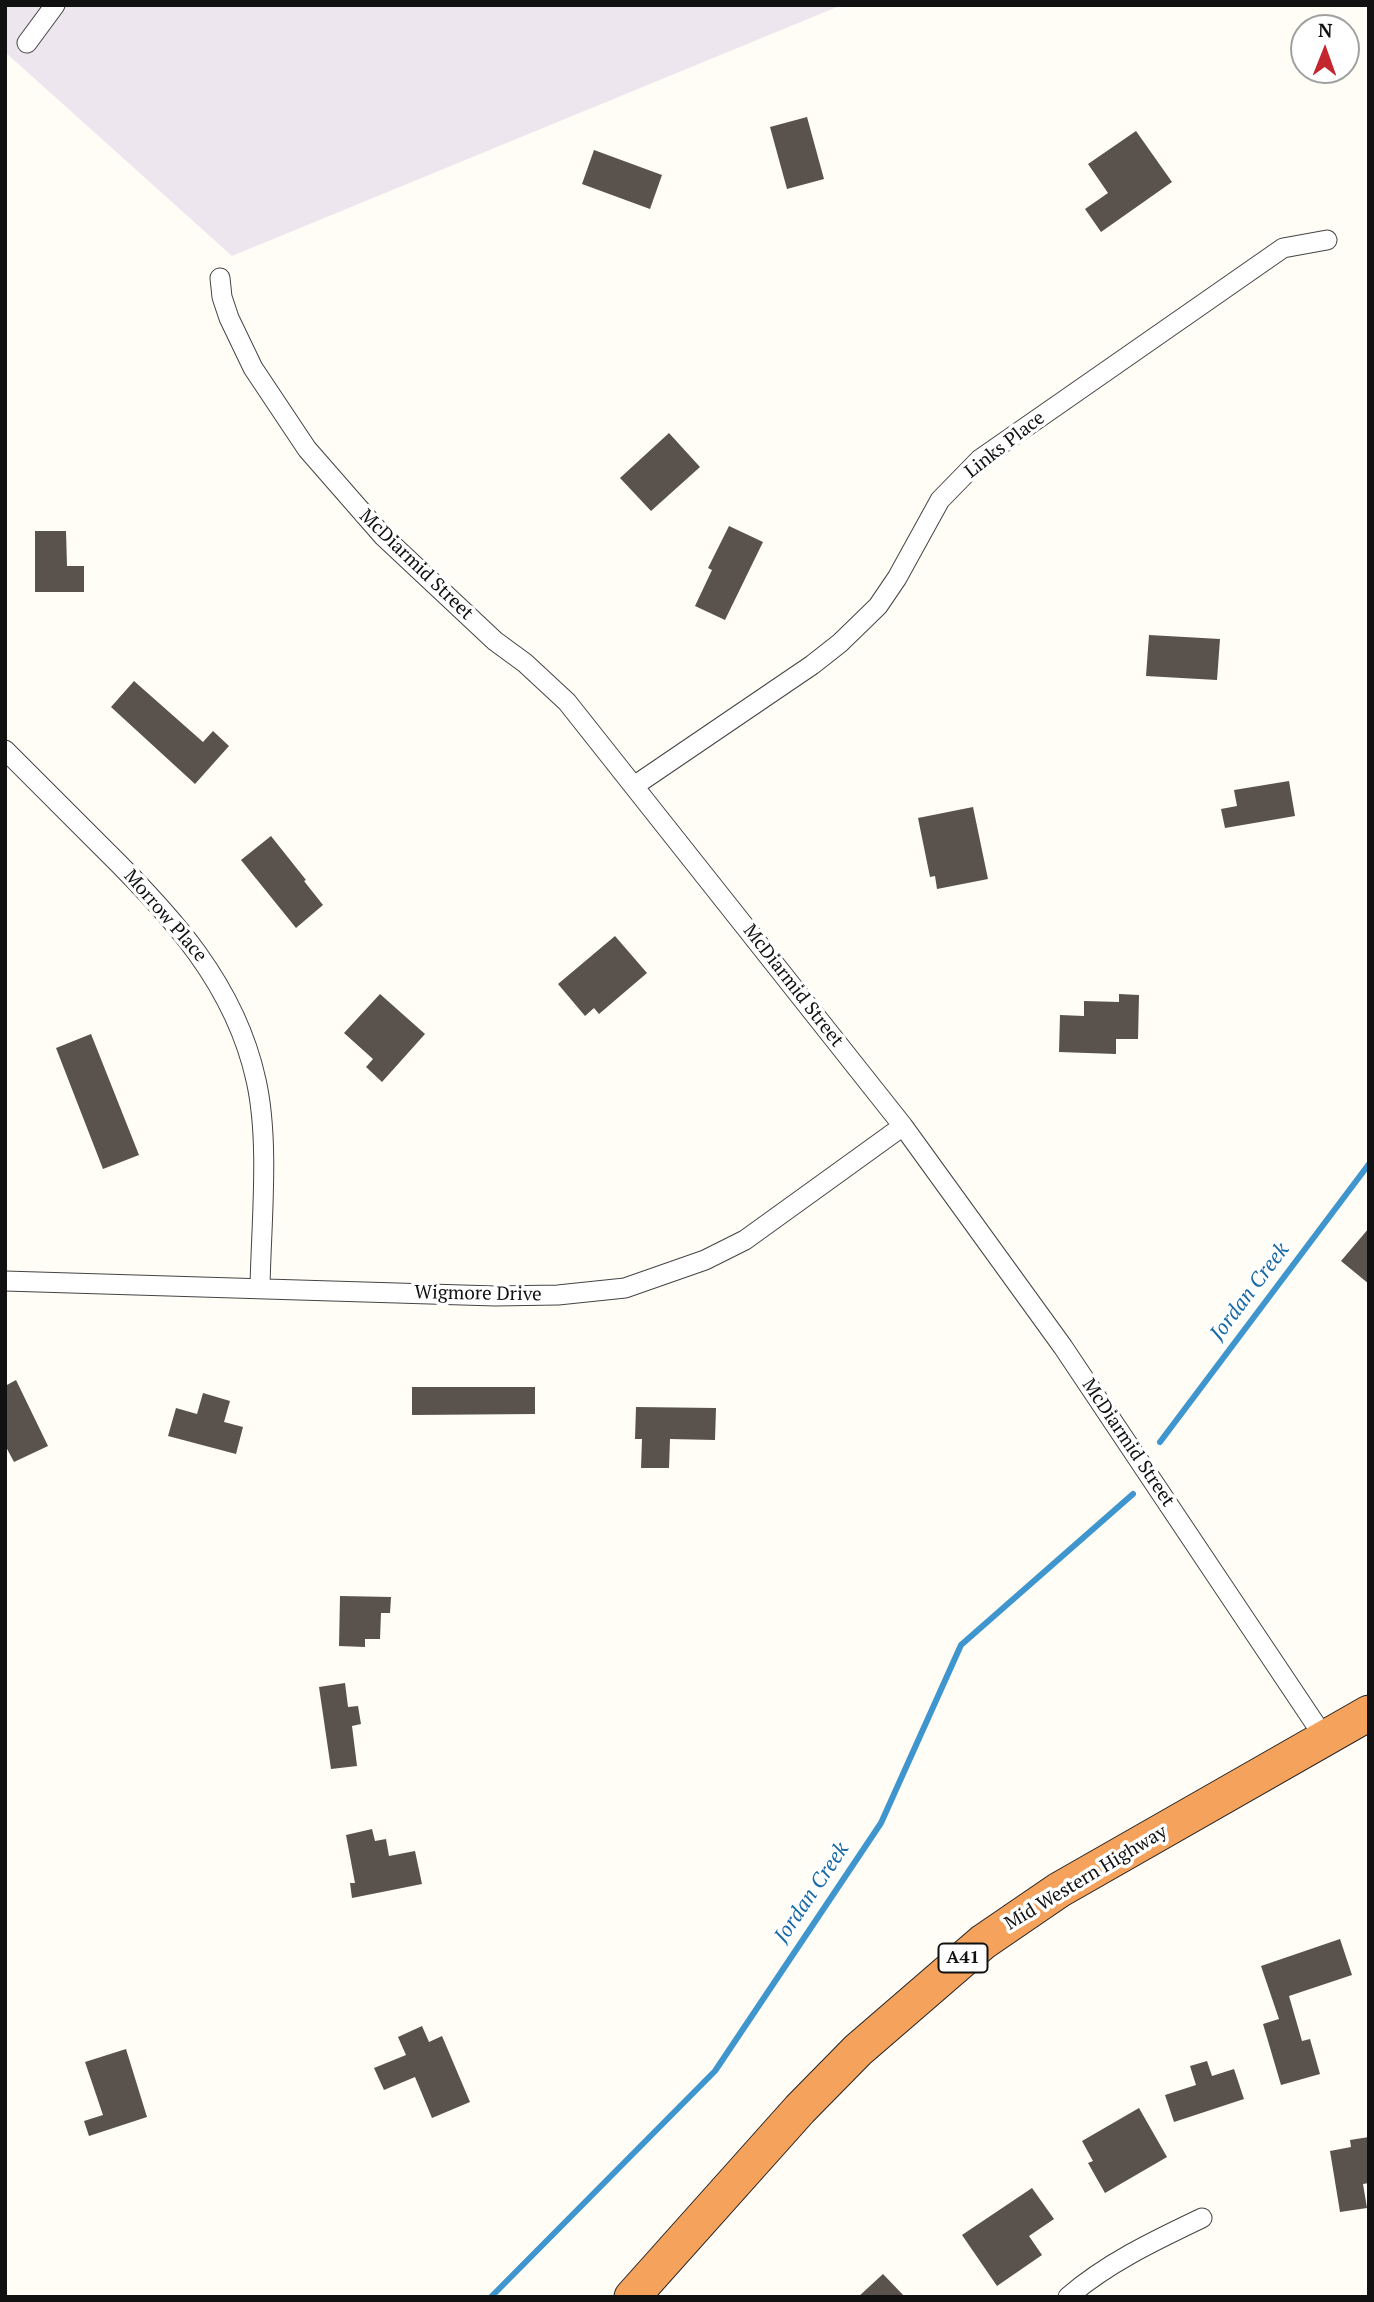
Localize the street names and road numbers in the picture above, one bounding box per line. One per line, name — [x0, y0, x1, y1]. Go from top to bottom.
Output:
street label: Links Place — [961, 407, 1049, 483]
street label: McDiarmid Street — [354, 505, 478, 625]
street label: Morrow Place — [119, 865, 211, 967]
street label: McDiarmid Street — [738, 920, 848, 1052]
street label: Wigmore Drive — [414, 1281, 542, 1307]
street label: McDiarmid Street — [1077, 1375, 1179, 1511]
street label: Mid Western Highway — [1001, 1821, 1171, 1935]
road number: A41 — [939, 1944, 988, 1972]

